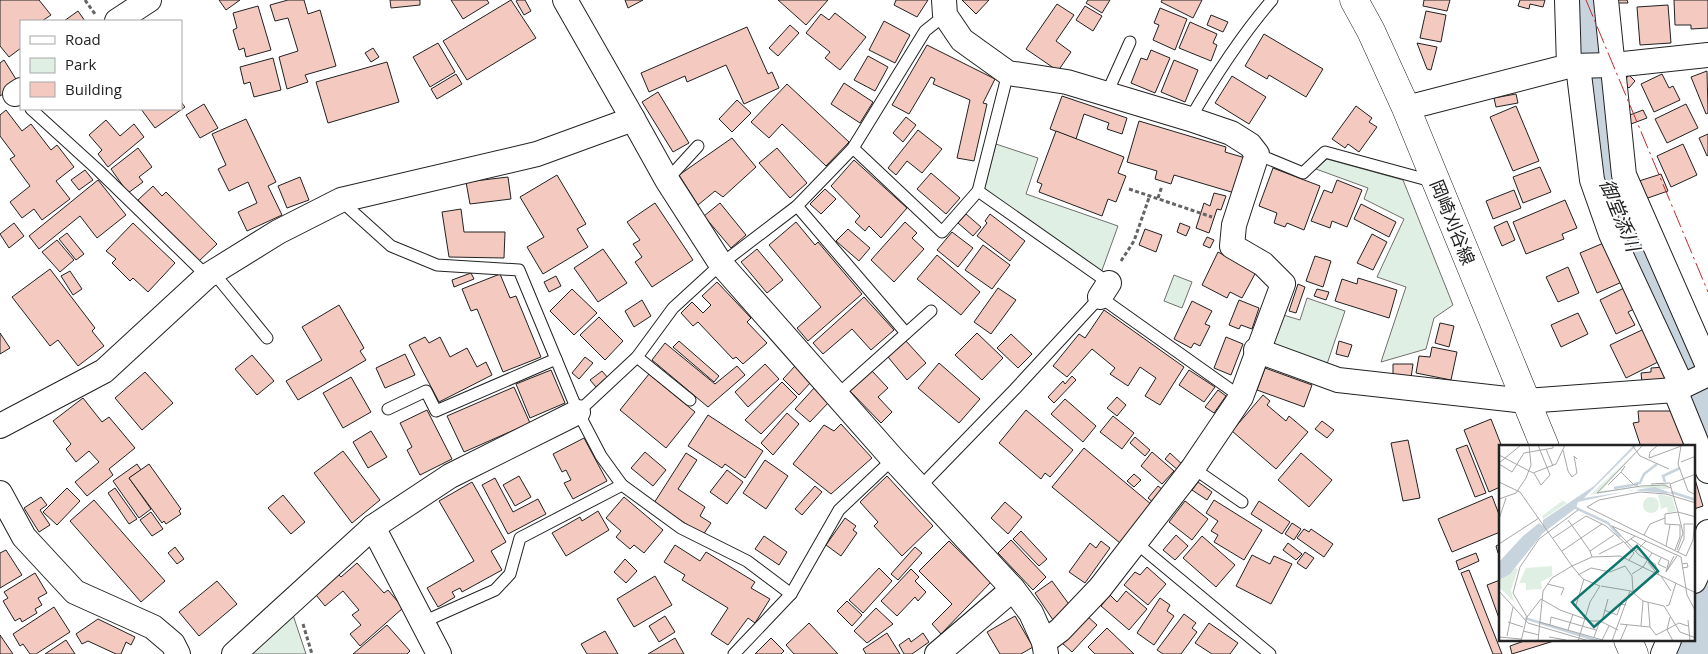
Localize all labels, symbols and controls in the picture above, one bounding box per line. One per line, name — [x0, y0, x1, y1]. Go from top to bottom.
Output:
legend — [20, 20, 182, 110]
text: Road — [65, 29, 101, 49]
text: Park — [65, 54, 96, 74]
text: Building — [65, 79, 122, 99]
water label: 御堂添川 — [1594, 175, 1647, 257]
street label: 岡崎刈谷線 — [1425, 176, 1481, 268]
inset map — [1499, 445, 1696, 642]

